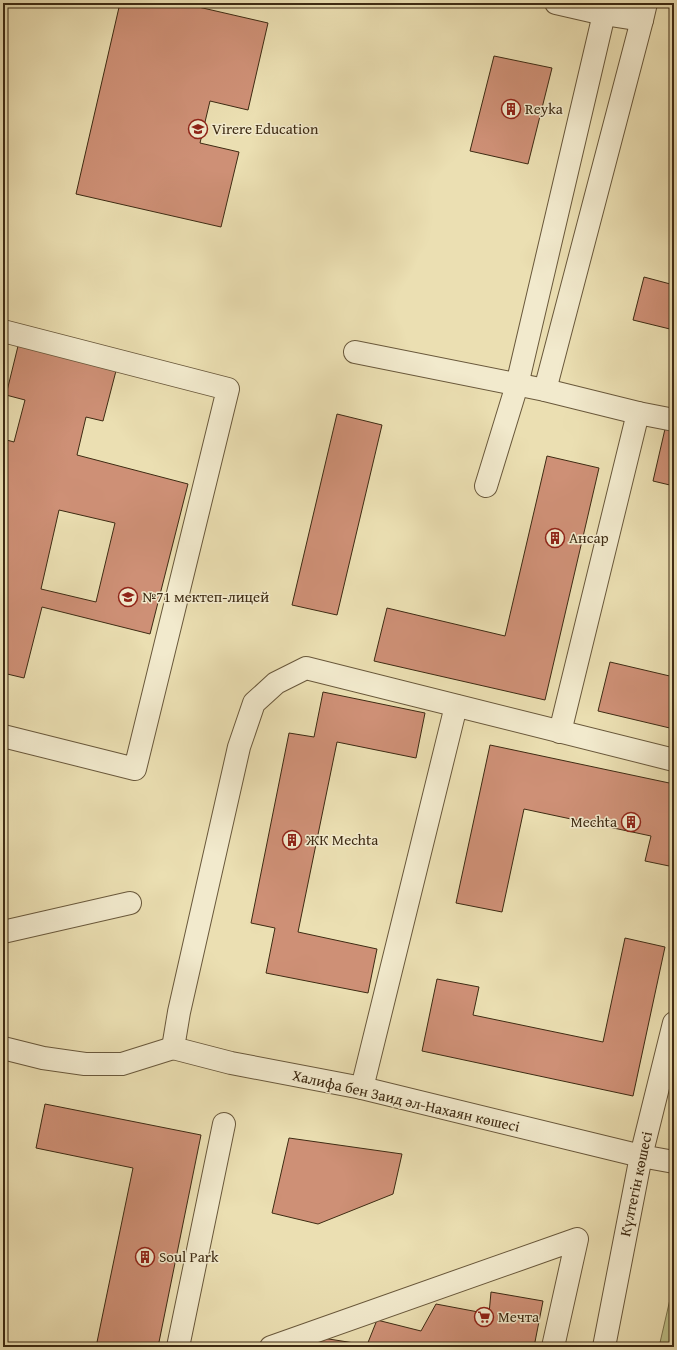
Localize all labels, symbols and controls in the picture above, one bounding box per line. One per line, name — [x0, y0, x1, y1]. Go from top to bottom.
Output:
building icon: Reyka — [500, 98, 522, 120]
place label: Reyka — [525, 98, 563, 119]
school or university icon: Virere Education — [187, 118, 209, 140]
place label: Virere Education — [212, 118, 319, 139]
building icon: Ансар — [544, 527, 566, 549]
place label: Ансар — [569, 527, 609, 548]
school or university icon: №71 мектеп-лицей — [117, 586, 139, 608]
place label: №71 мектеп-лицей — [142, 586, 269, 607]
place label: Mechta — [570, 811, 617, 832]
building icon: Mechta — [620, 811, 642, 833]
building icon: ЖК Mechta — [281, 829, 303, 851]
place label: ЖК Mechta — [305, 829, 378, 850]
street label: Халифа бен Заид әл-Нахаян көшесі — [290, 1064, 522, 1137]
street label: Күлтегін көшесі — [614, 1129, 657, 1238]
building icon: Soul Park — [134, 1246, 156, 1268]
place label: Soul Park — [159, 1246, 219, 1267]
supermarket icon: Мечта — [473, 1306, 495, 1328]
place label: Мечта — [498, 1306, 540, 1327]

